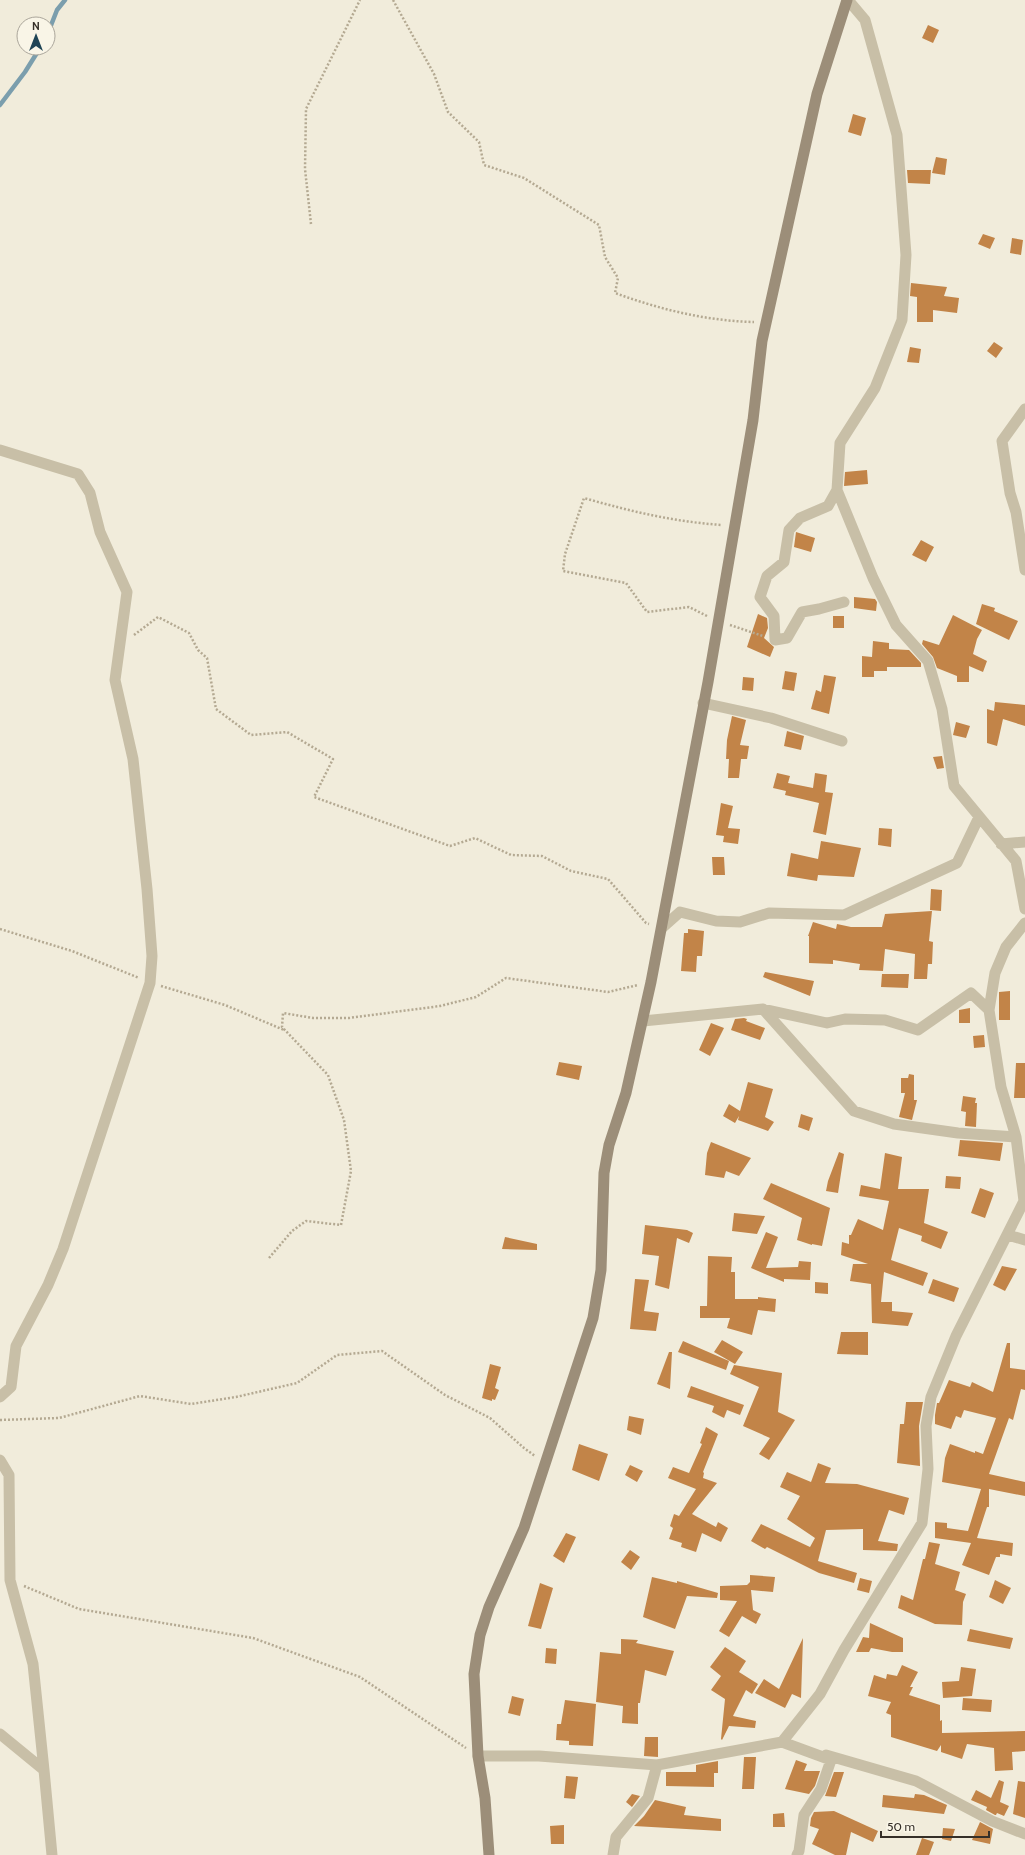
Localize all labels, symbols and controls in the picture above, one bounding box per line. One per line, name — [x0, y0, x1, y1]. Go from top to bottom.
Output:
north arrow — [16, 16, 56, 56]
text: N — [32, 19, 40, 33]
scale bar — [881, 1813, 989, 1839]
text: 50 m — [887, 1819, 915, 1834]

